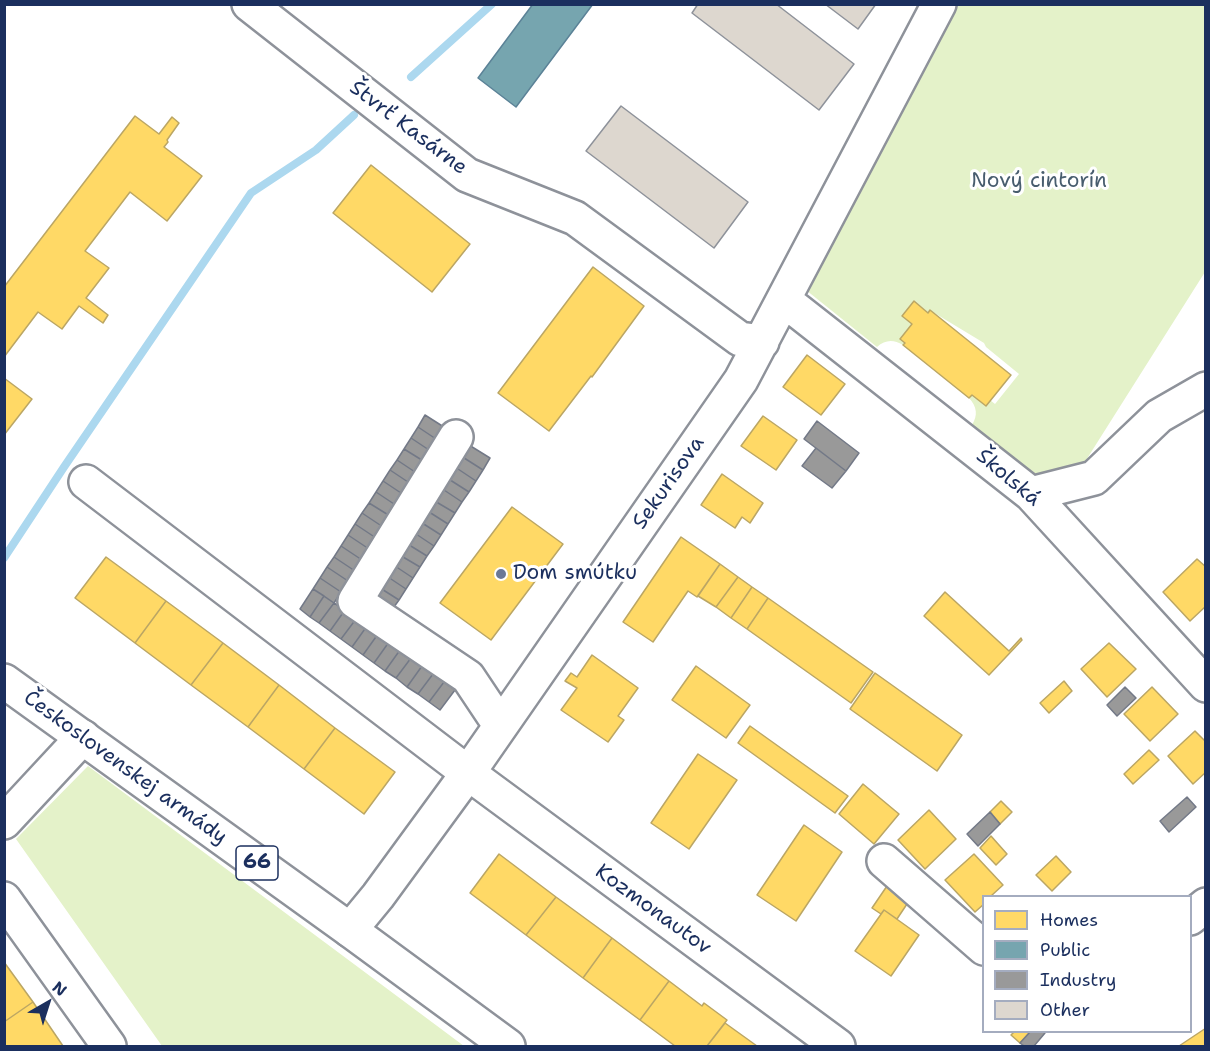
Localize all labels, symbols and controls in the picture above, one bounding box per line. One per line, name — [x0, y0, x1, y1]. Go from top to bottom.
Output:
street label: Štvrť Kasárne — [344, 76, 472, 180]
park label: Nový cintorín — [971, 169, 1107, 195]
street label: Sekurisova — [628, 432, 710, 534]
street label: Školská — [971, 444, 1045, 512]
place label: Dom smútku — [513, 561, 637, 587]
marker: Dom smútku — [494, 567, 508, 581]
street label: Československej armády — [18, 686, 232, 850]
road number: 66 — [236, 846, 278, 880]
street label: Kozmonautov — [590, 859, 716, 961]
legend — [982, 895, 1192, 1033]
text: Homes — [1040, 908, 1098, 932]
text: Public — [1040, 938, 1090, 962]
text: Industry — [1040, 968, 1116, 992]
north arrow — [18, 973, 78, 1033]
text: N — [48, 976, 71, 1001]
text: Other — [1040, 998, 1090, 1022]

